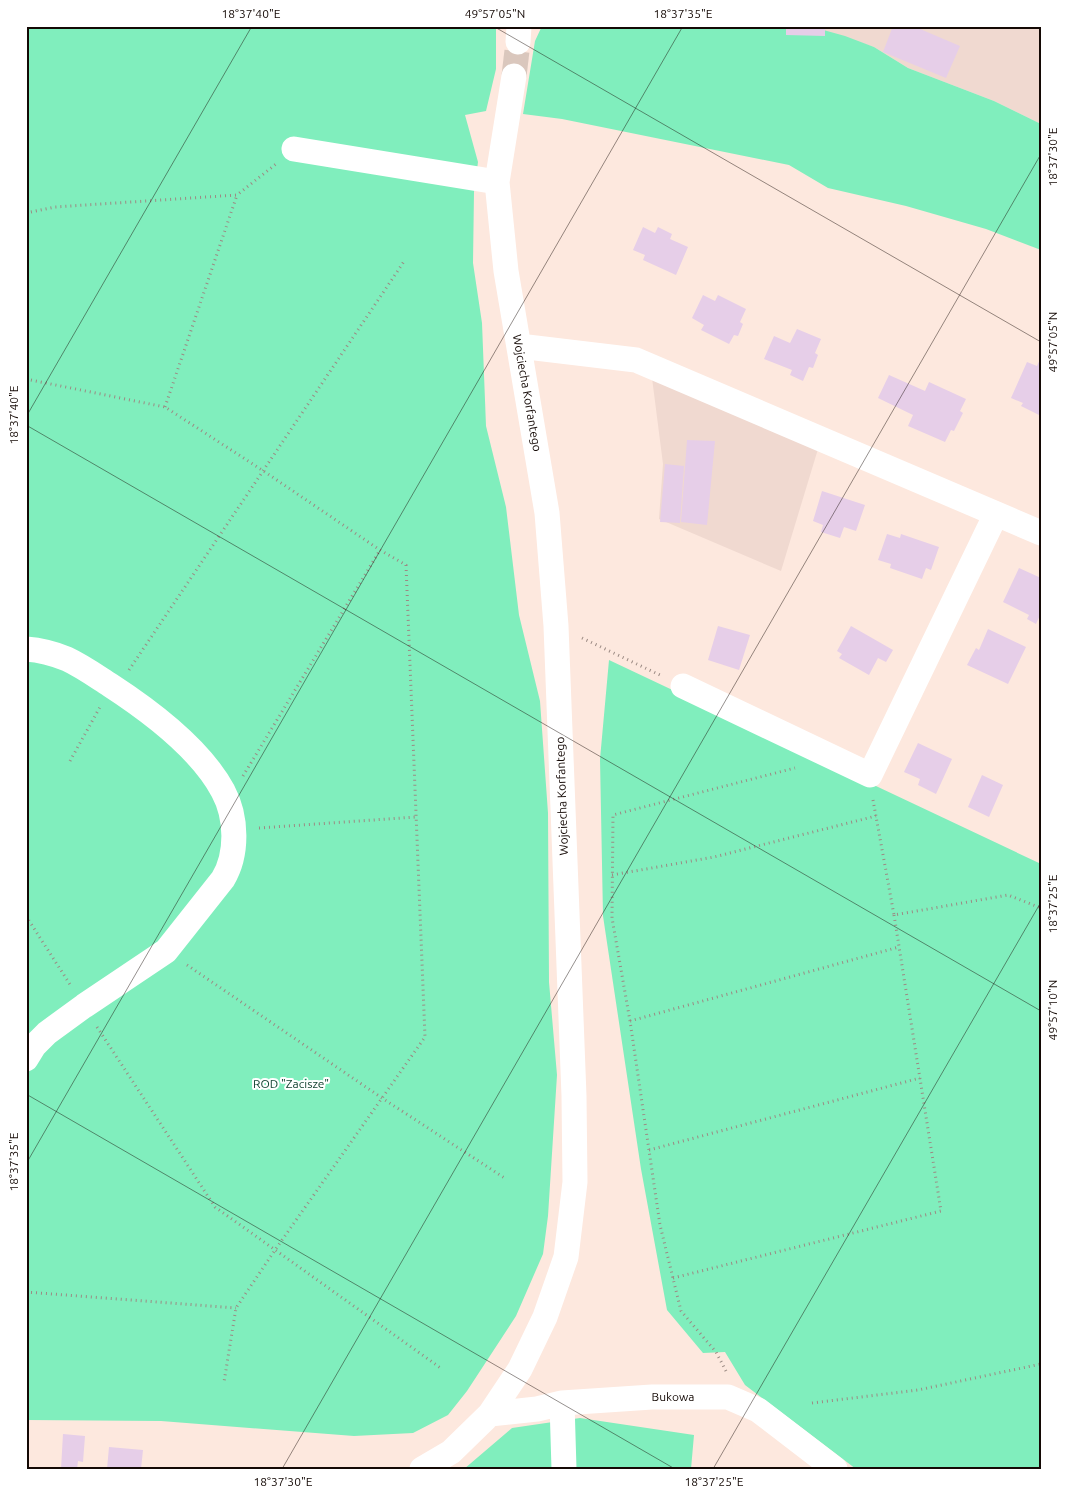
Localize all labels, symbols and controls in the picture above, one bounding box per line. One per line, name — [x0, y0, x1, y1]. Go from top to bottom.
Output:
text: 18°37'40"E — [222, 7, 281, 20]
text: 49°57'05"N — [465, 7, 525, 20]
text: 18°37'35"E — [654, 7, 713, 20]
text: 18°37'30"E — [1046, 127, 1059, 186]
text: 49°57'05"N — [1046, 312, 1059, 372]
street label: Wojciecha Korfantego — [511, 333, 544, 453]
text: 18°37'40"E — [7, 385, 20, 444]
street label: Wojciecha Korfantego — [553, 736, 570, 856]
text: 18°37'25"E — [1046, 874, 1059, 933]
text: 49°57'10"N — [1046, 980, 1059, 1040]
park label: ROD "Zacisze" — [253, 1077, 329, 1090]
text: 18°37'35"E — [7, 1132, 20, 1191]
street label: Bukowa — [652, 1390, 694, 1403]
text: 18°37'30"E — [254, 1475, 313, 1488]
text: 18°37'25"E — [685, 1475, 744, 1488]

